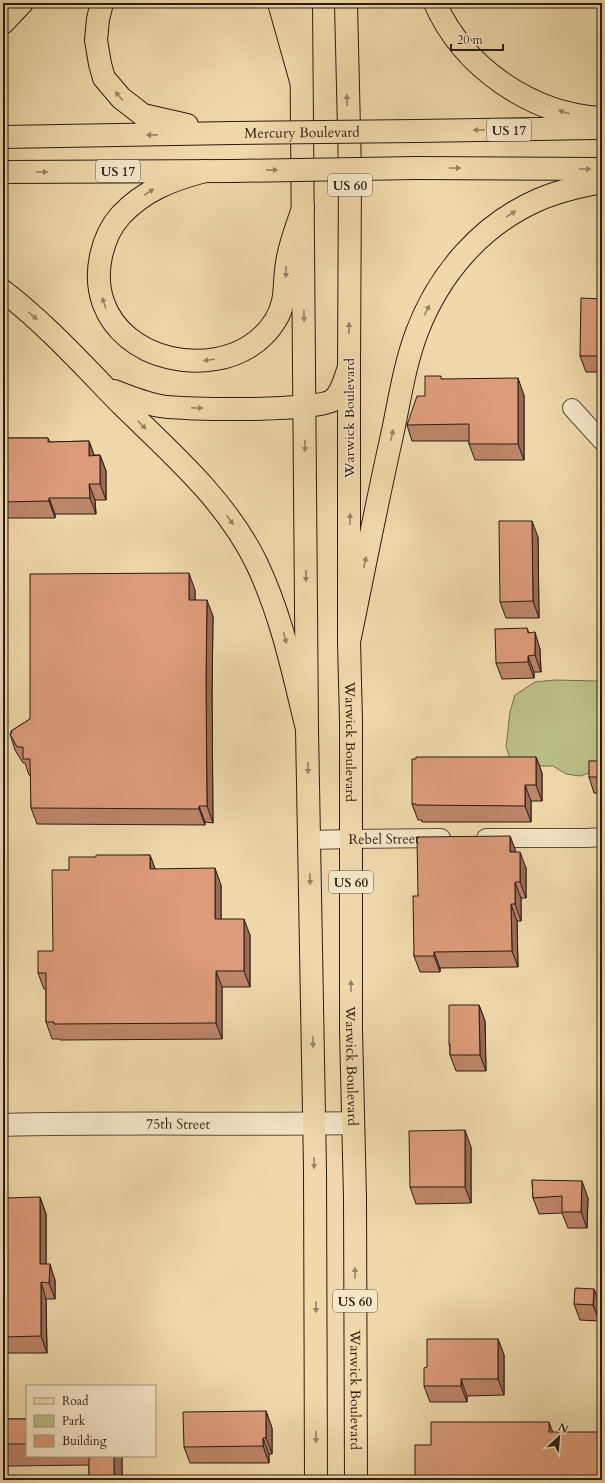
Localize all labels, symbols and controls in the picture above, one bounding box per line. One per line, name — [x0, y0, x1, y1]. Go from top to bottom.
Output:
scale bar — [451, 26, 503, 52]
text: 20 m — [457, 32, 484, 48]
one-way arrow — [115, 91, 124, 100]
one-way arrow — [344, 94, 351, 106]
one-way arrow — [557, 109, 569, 115]
road number: US 17 — [487, 119, 531, 141]
street label: Mercury Boulevard — [244, 123, 360, 143]
one-way arrow — [472, 127, 485, 133]
one-way arrow — [145, 132, 158, 138]
road number: US 17 — [96, 160, 140, 182]
one-way arrow — [449, 165, 462, 171]
one-way arrow — [579, 166, 592, 172]
one-way arrow — [266, 167, 279, 173]
one-way arrow — [36, 169, 49, 175]
road number: US 60 — [328, 174, 372, 196]
one-way arrow — [143, 189, 155, 196]
one-way arrow — [506, 210, 516, 218]
one-way arrow — [283, 266, 289, 279]
one-way arrow — [100, 297, 106, 309]
one-way arrow — [423, 304, 430, 316]
one-way arrow — [301, 310, 307, 323]
one-way arrow — [28, 311, 38, 321]
one-way arrow — [346, 321, 352, 334]
one-way arrow — [203, 357, 216, 363]
street label: Warwick Boulevard — [340, 358, 359, 479]
one-way arrow — [191, 405, 203, 412]
one-way arrow — [137, 420, 147, 430]
one-way arrow — [390, 429, 396, 441]
one-way arrow — [302, 440, 308, 453]
one-way arrow — [347, 512, 353, 525]
one-way arrow — [226, 515, 234, 526]
one-way arrow — [363, 556, 369, 568]
one-way arrow — [303, 570, 309, 583]
one-way arrow — [282, 631, 288, 644]
street label: Warwick Boulevard — [340, 681, 360, 802]
one-way arrow — [305, 762, 311, 775]
street label: Rebel Street — [348, 829, 420, 849]
road number: US 60 — [329, 871, 373, 893]
one-way arrow — [307, 873, 313, 886]
one-way arrow — [348, 979, 354, 992]
street label: Warwick Boulevard — [341, 1005, 362, 1127]
one-way arrow — [310, 1036, 316, 1049]
street label: 75th Street — [146, 1115, 211, 1134]
one-way arrow — [311, 1157, 318, 1169]
one-way arrow — [352, 1266, 358, 1279]
road number: US 60 — [333, 1290, 377, 1312]
one-way arrow — [313, 1301, 319, 1314]
street label: Warwick Boulevard — [345, 1329, 365, 1450]
legend — [26, 1385, 156, 1457]
text: Road — [62, 1393, 89, 1409]
text: Park — [62, 1413, 86, 1429]
north arrow — [539, 1417, 579, 1457]
text: N — [556, 1420, 571, 1437]
one-way arrow — [313, 1431, 319, 1444]
text: Building — [62, 1433, 107, 1449]

